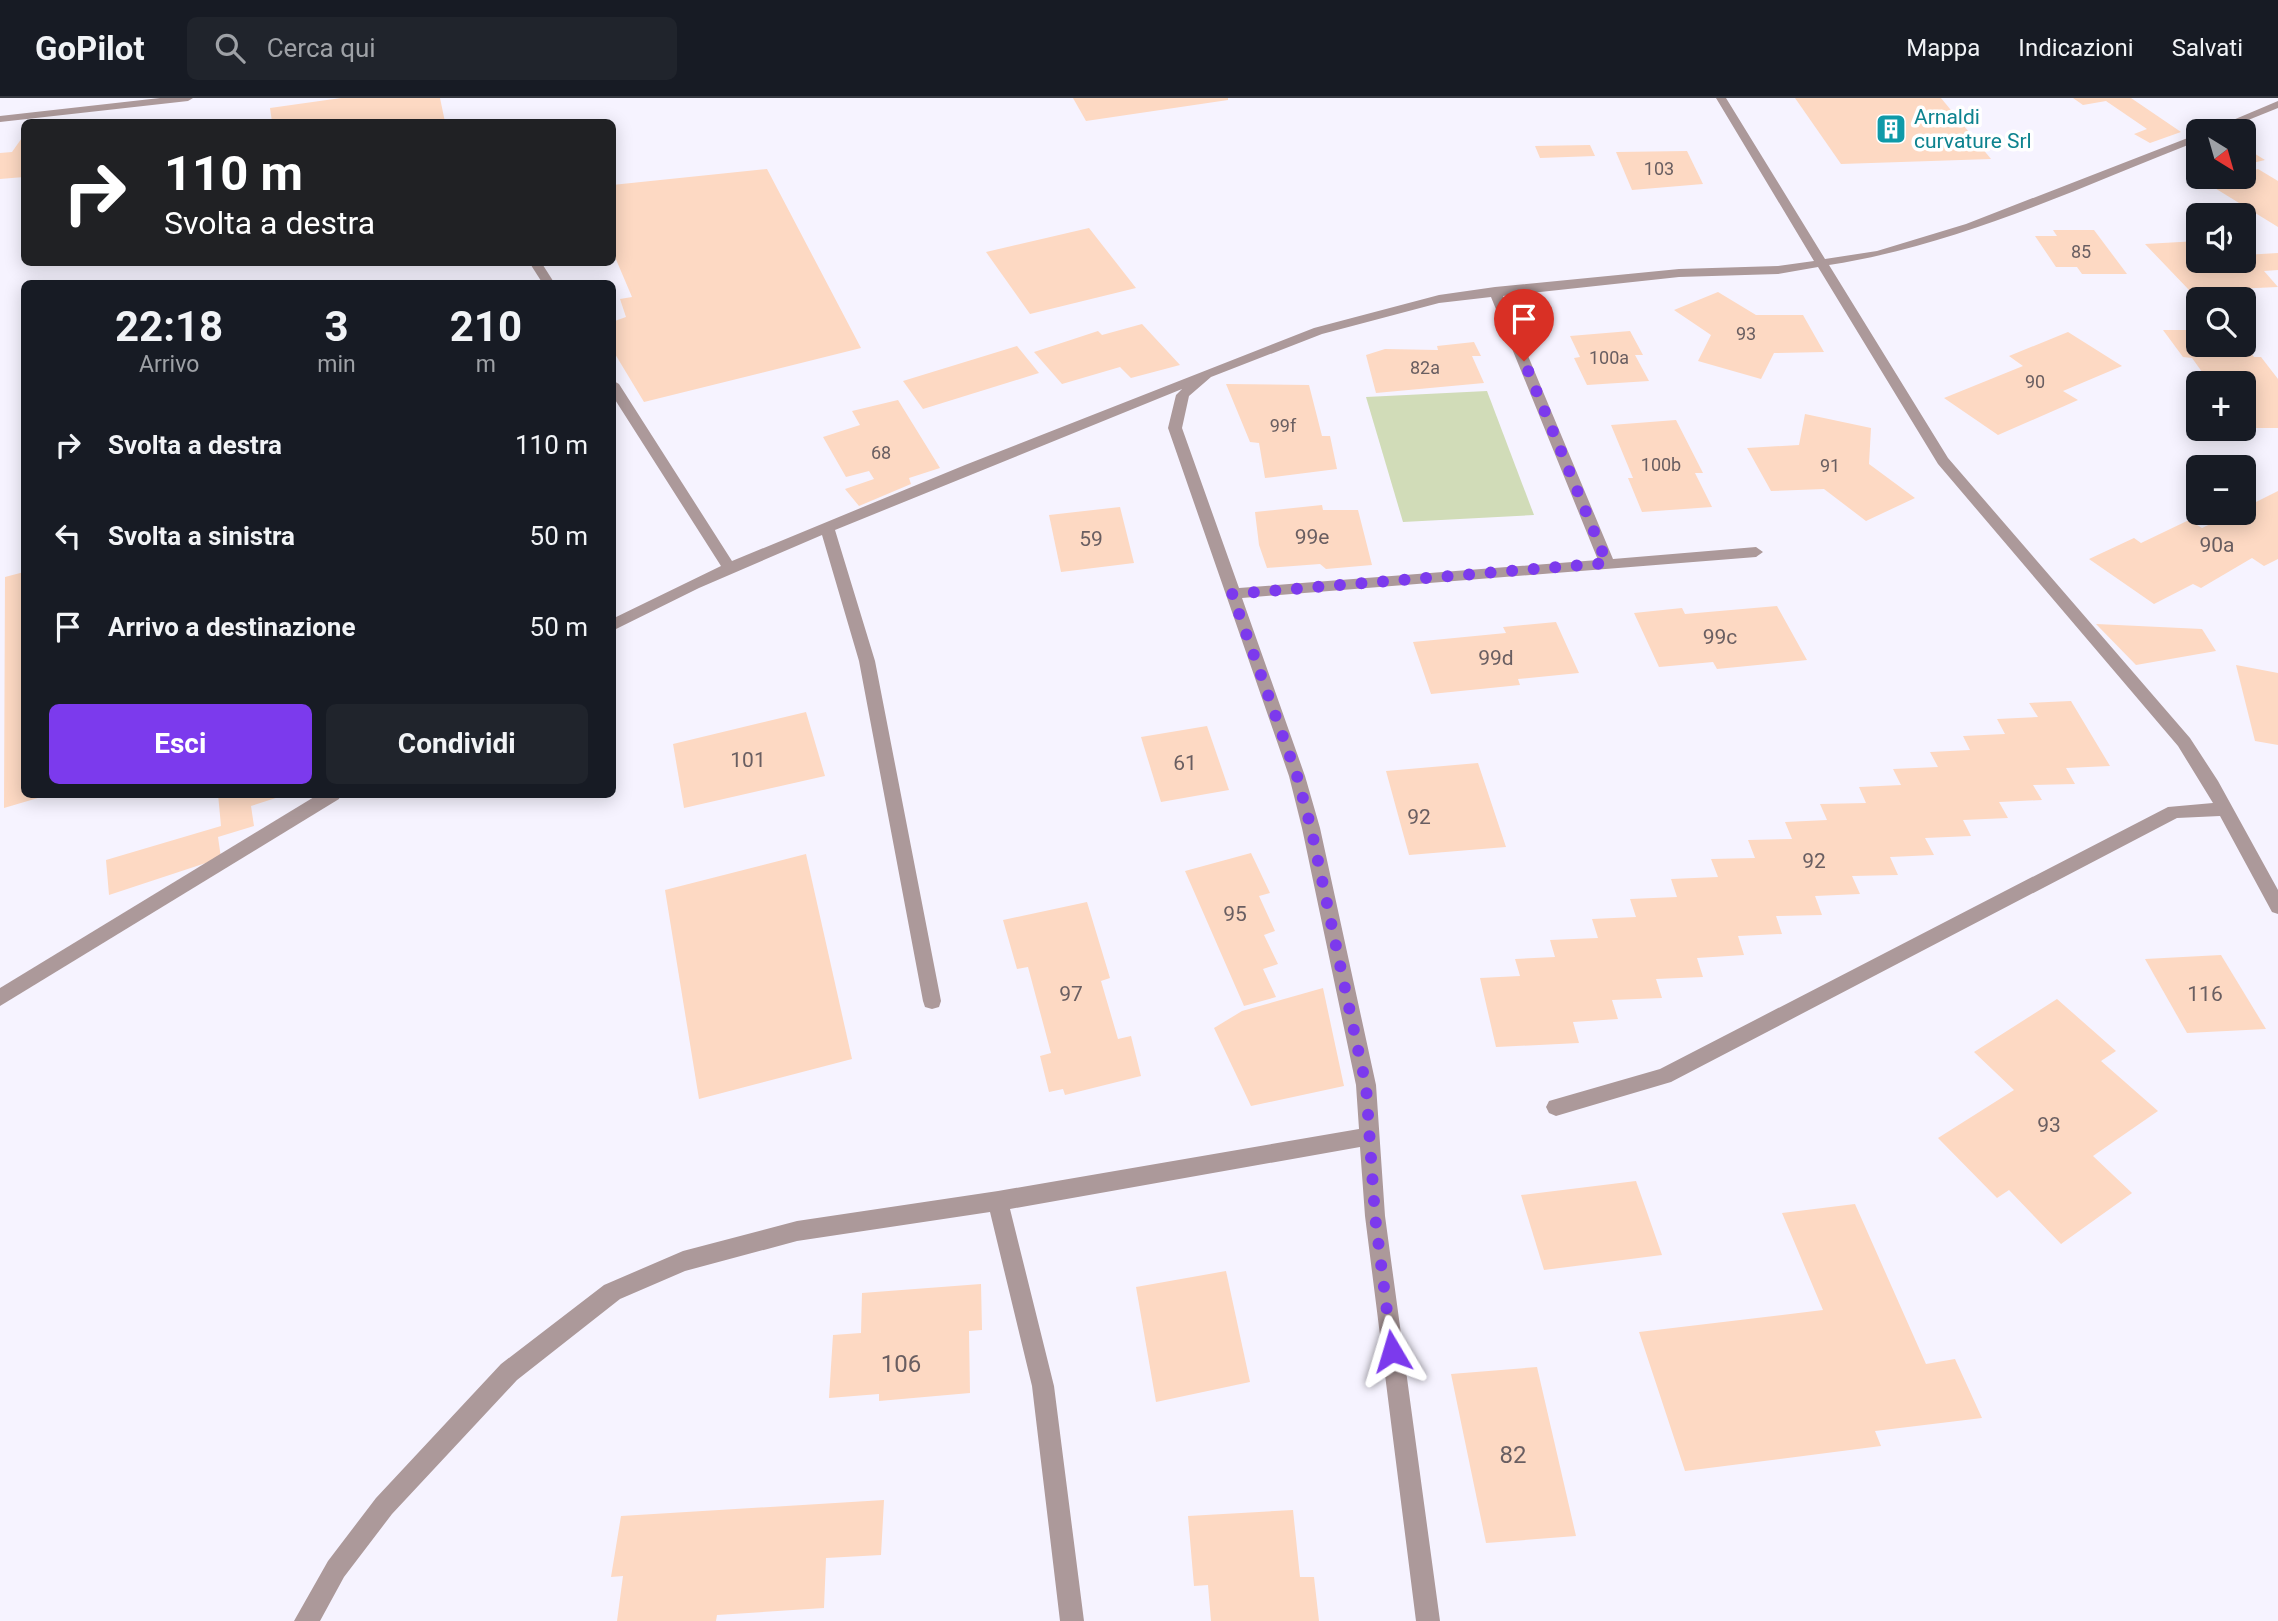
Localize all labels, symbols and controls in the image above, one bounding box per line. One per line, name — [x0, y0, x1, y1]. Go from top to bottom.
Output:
search box — [187, 17, 677, 80]
text: GoPilot — [35, 29, 145, 68]
icon: search — [211, 29, 249, 67]
text: Cerca qui — [267, 33, 376, 63]
text: Mappa — [1906, 34, 1980, 62]
text: Indicazioni — [2018, 34, 2134, 62]
text: Salvati — [2172, 34, 2243, 62]
place label: Arnaldi curvature Srl — [1914, 105, 2032, 153]
building icon: Arnaldi curvature Srl — [1874, 112, 1908, 146]
north arrow — [2186, 119, 2256, 189]
map controls — [2186, 119, 2256, 525]
text: 110 m — [164, 145, 303, 202]
icon: right — [49, 147, 140, 238]
house number: 103 — [1644, 158, 1674, 179]
button: sound — [2186, 203, 2256, 273]
text: Svolta a destra — [164, 204, 375, 242]
house number: 85 — [2071, 241, 2091, 262]
button: search — [2186, 287, 2256, 357]
pin — [1494, 289, 1554, 361]
icon: arrive — [1505, 300, 1543, 338]
text: 22:18 — [115, 302, 223, 351]
text: 3 — [324, 302, 349, 351]
text: 210 — [450, 302, 522, 351]
house number: 93 — [1736, 323, 1756, 344]
house number: 100a — [1589, 347, 1629, 368]
text: Arrivo — [139, 351, 199, 378]
text: min — [317, 351, 356, 378]
text: m — [476, 351, 496, 378]
house number: 82a — [1410, 357, 1440, 378]
house number: 90 — [2025, 371, 2045, 392]
button: + — [2186, 371, 2256, 441]
house number: 99f — [1270, 415, 1297, 436]
icon: right — [49, 426, 87, 464]
text: Svolta a destra — [108, 430, 282, 460]
text: 110 m — [515, 430, 588, 460]
house number: 68 — [871, 442, 891, 463]
house number: 100b — [1641, 454, 1681, 475]
house number: 91 — [1820, 455, 1840, 476]
button: − — [2186, 455, 2256, 525]
icon: left — [49, 517, 87, 555]
text: Svolta a sinistra — [108, 521, 295, 551]
text: 50 m — [530, 521, 588, 551]
house number: 99e — [1295, 525, 1329, 549]
house number: 59 — [1079, 527, 1103, 551]
house number: 90a — [2199, 533, 2235, 557]
icon: arrive — [49, 608, 87, 646]
text: Arrivo a destinazione — [108, 612, 355, 642]
text: 50 m — [530, 612, 588, 642]
house number: 99c — [1703, 625, 1737, 649]
house number: 99d — [1478, 646, 1514, 670]
button: Esci — [49, 704, 312, 784]
button: Condividi — [326, 704, 588, 784]
house number: 101 — [730, 748, 766, 772]
house number: 61 — [1173, 751, 1197, 775]
house number: 92 — [1407, 805, 1431, 829]
house number: 92 — [1802, 849, 1826, 873]
house number: 95 — [1223, 902, 1247, 926]
house number: 97 — [1059, 982, 1083, 1006]
house number: 116 — [2187, 982, 2223, 1006]
house number: 93 — [2037, 1113, 2061, 1137]
position arrow — [1355, 1314, 1429, 1388]
house number: 106 — [881, 1350, 921, 1378]
house number: 82 — [1500, 1441, 1526, 1469]

